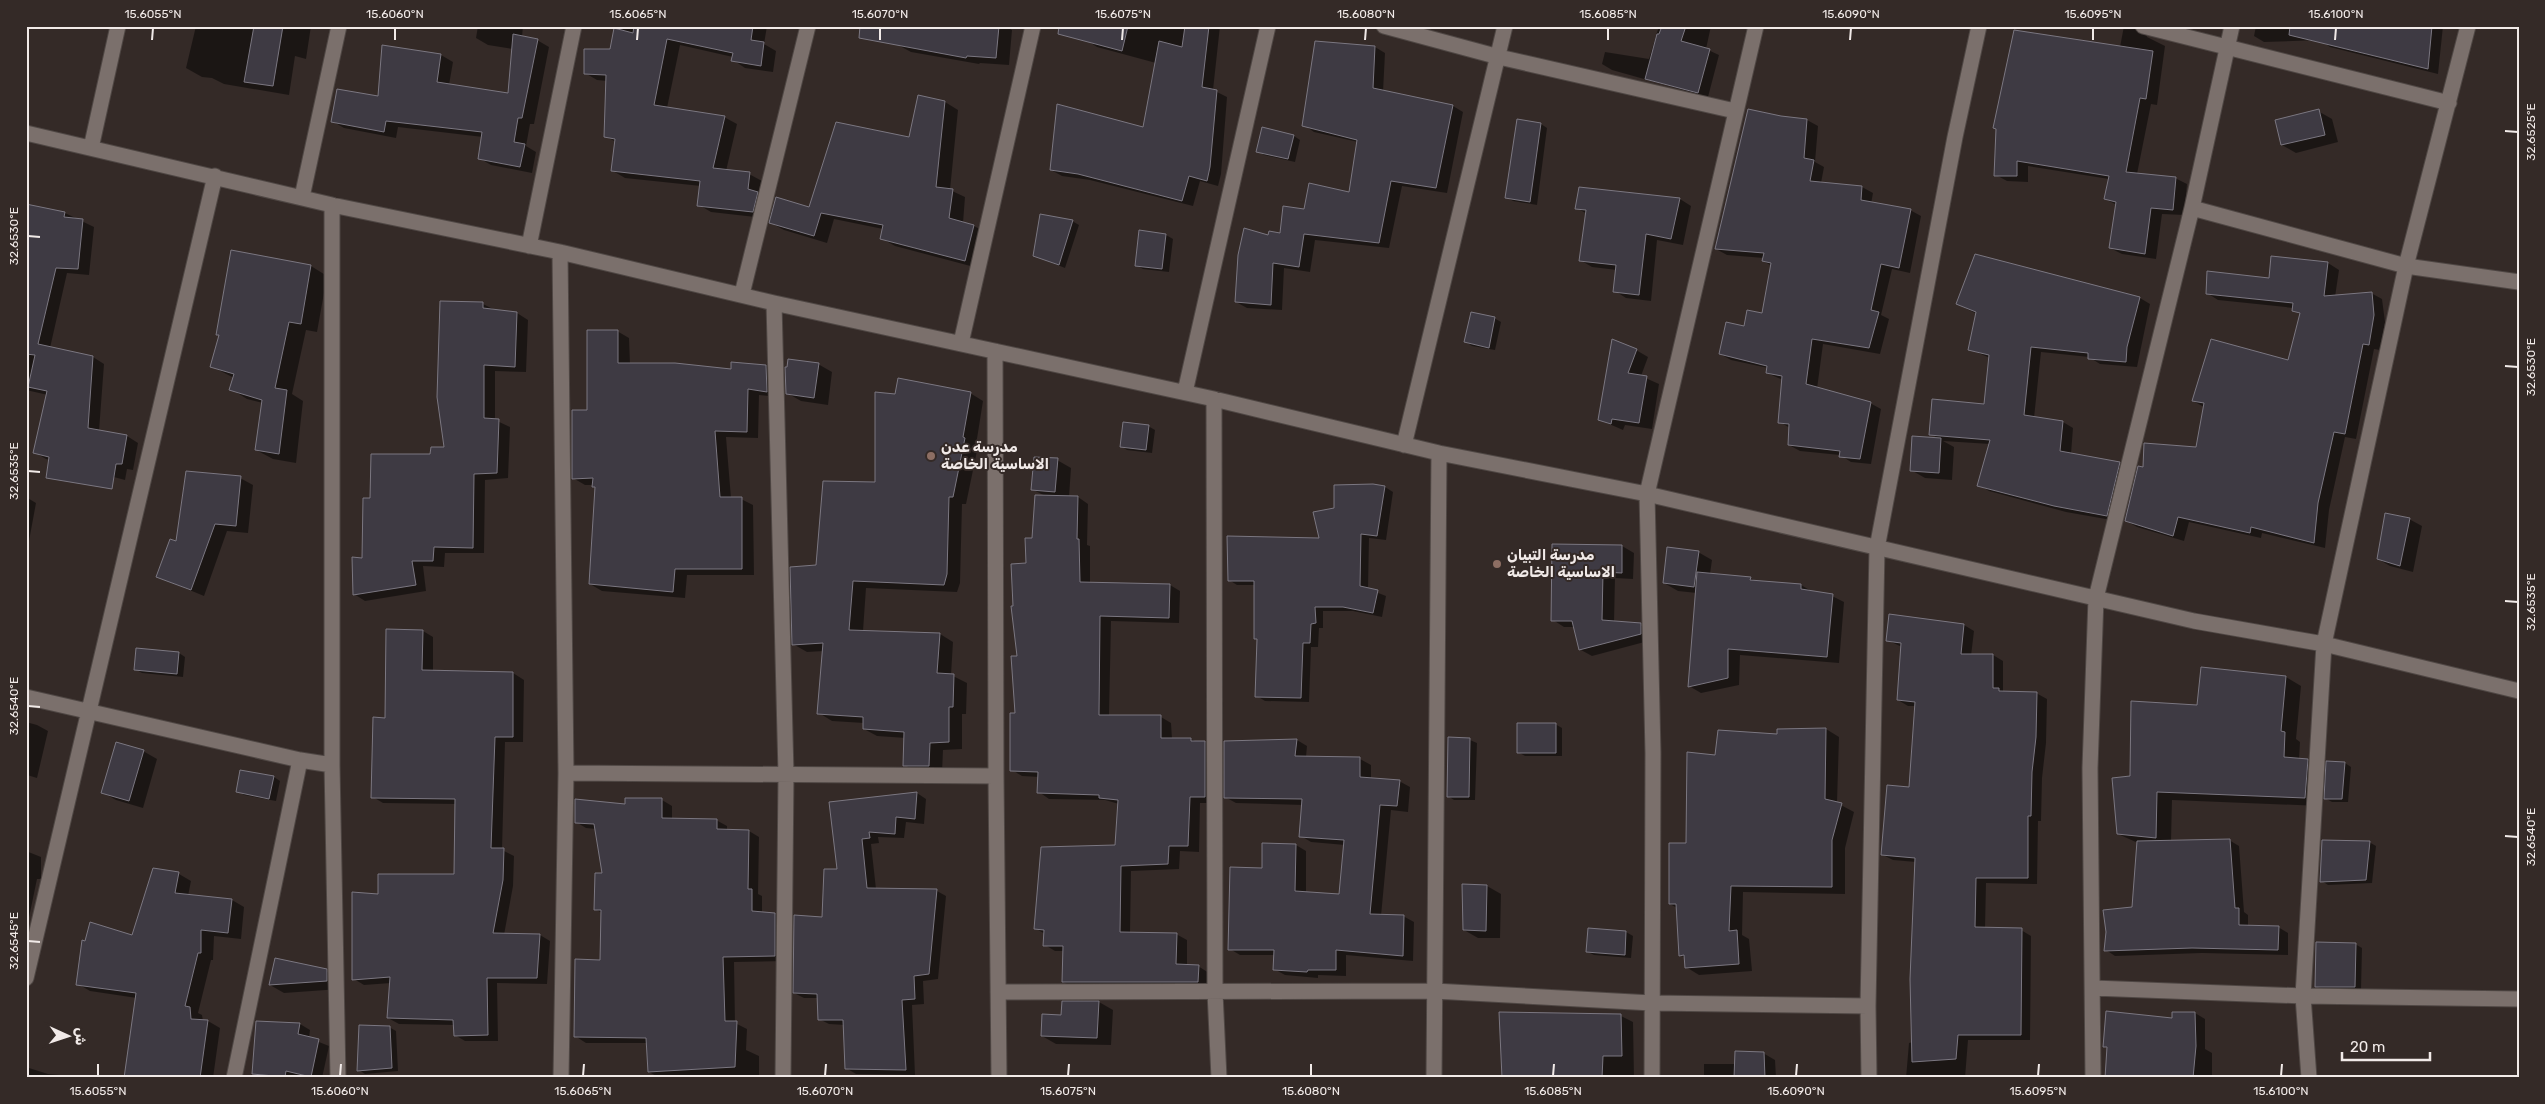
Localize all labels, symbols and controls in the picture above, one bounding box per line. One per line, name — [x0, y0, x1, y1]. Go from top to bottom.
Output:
text: 15.6055°N — [124, 7, 182, 21]
text: 15.6060°N — [366, 7, 424, 21]
text: 15.6065°N — [609, 7, 667, 21]
text: 15.6070°N — [852, 7, 908, 21]
text: 15.6075°N — [1095, 7, 1151, 21]
text: 15.6080°N — [1337, 7, 1395, 21]
text: 15.6085°N — [1579, 7, 1637, 21]
text: 15.6090°N — [1822, 7, 1880, 21]
text: 15.6095°N — [2064, 7, 2122, 21]
text: 15.6100°N — [2308, 7, 2364, 21]
text: 32.6525°E — [2524, 103, 2538, 161]
text: 32.6530°E — [7, 207, 21, 265]
text: 32.6530°E — [2524, 338, 2538, 396]
place label: مدرسة عدن الاساسية الخاصة — [941, 438, 1049, 473]
text: 32.6535°E — [7, 442, 21, 500]
marker: مدرسة عدن الاساسية الخاصة — [925, 450, 937, 462]
place label: مدرسة التبيان الاساسية الخاصة — [1507, 546, 1615, 581]
marker: مدرسة التبيان الاساسية الخاصة — [1491, 558, 1503, 570]
text: 32.6535°E — [2524, 573, 2538, 631]
text: 32.6540°E — [7, 677, 21, 735]
text: 32.6540°E — [2524, 808, 2538, 866]
text: 32.6545°E — [7, 912, 21, 970]
north arrow — [42, 1012, 92, 1062]
text: ش — [72, 1027, 89, 1046]
scale bar — [2342, 1029, 2430, 1061]
text: 20 m — [2350, 1038, 2385, 1056]
text: 15.6055°N — [69, 1084, 127, 1098]
text: 15.6060°N — [311, 1084, 369, 1098]
text: 15.6065°N — [554, 1084, 612, 1098]
text: 15.6070°N — [797, 1084, 853, 1098]
text: 15.6075°N — [1040, 1084, 1096, 1098]
text: 15.6080°N — [1282, 1084, 1340, 1098]
text: 15.6085°N — [1524, 1084, 1582, 1098]
text: 15.6090°N — [1767, 1084, 1825, 1098]
text: 15.6095°N — [2009, 1084, 2067, 1098]
text: 15.6100°N — [2253, 1084, 2309, 1098]

